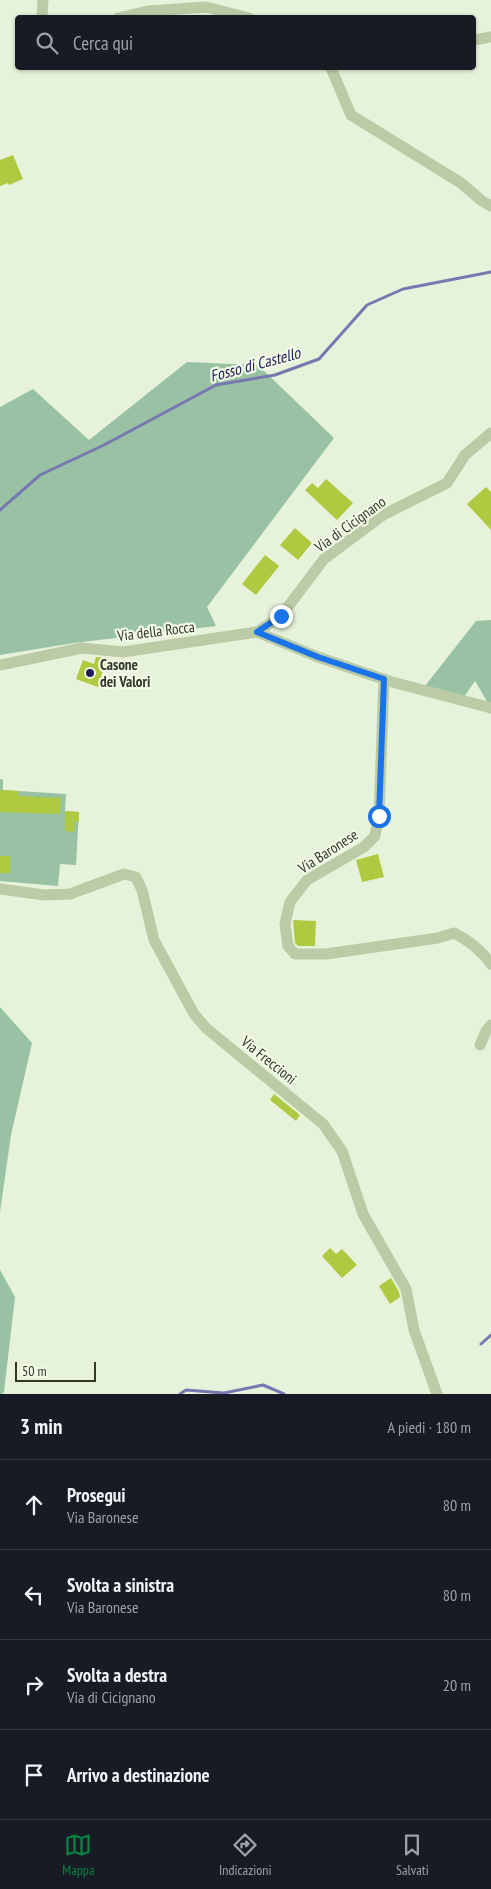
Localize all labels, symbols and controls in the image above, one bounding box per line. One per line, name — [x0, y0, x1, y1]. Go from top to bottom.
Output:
search box — [15, 15, 476, 70]
icon: search — [33, 29, 61, 57]
text: Cerca qui — [73, 31, 133, 55]
water label: Fosso di Castello — [208, 342, 303, 386]
street label: Via di Cicignano — [310, 492, 389, 557]
route end — [270, 605, 293, 628]
street label: Via della Rocca — [115, 617, 196, 645]
place label: Casone dei Valori — [100, 655, 150, 691]
marker: Casone dei Valori — [84, 667, 96, 679]
route start — [368, 805, 391, 828]
street label: Via Baronese — [294, 825, 361, 878]
street label: Via Freccioni — [237, 1031, 301, 1088]
scale bar — [15, 1359, 96, 1382]
text: 50 m — [22, 1362, 47, 1380]
text: 3 min — [20, 1413, 62, 1440]
text: A piedi · 180 m — [388, 1417, 471, 1437]
text: Prosegui — [67, 1483, 126, 1507]
icon: ahead — [20, 1491, 48, 1519]
text: 80 m — [443, 1495, 471, 1515]
text: Via Baronese — [67, 1507, 139, 1527]
text: Svolta a sinistra — [67, 1573, 174, 1597]
icon: left — [20, 1581, 48, 1609]
text: 80 m — [443, 1585, 471, 1605]
text: Via Baronese — [67, 1597, 139, 1617]
text: Svolta a destra — [67, 1663, 167, 1687]
icon: right — [20, 1671, 48, 1699]
text: 20 m — [443, 1675, 471, 1695]
text: Via di Cicignano — [67, 1687, 156, 1707]
icon: arrive — [20, 1761, 48, 1789]
text: Arrivo a destinazione — [67, 1763, 210, 1787]
tab: Mappa — [62, 1831, 95, 1879]
tab: Indicazioni — [219, 1831, 271, 1879]
tab: Salvati — [396, 1831, 429, 1879]

